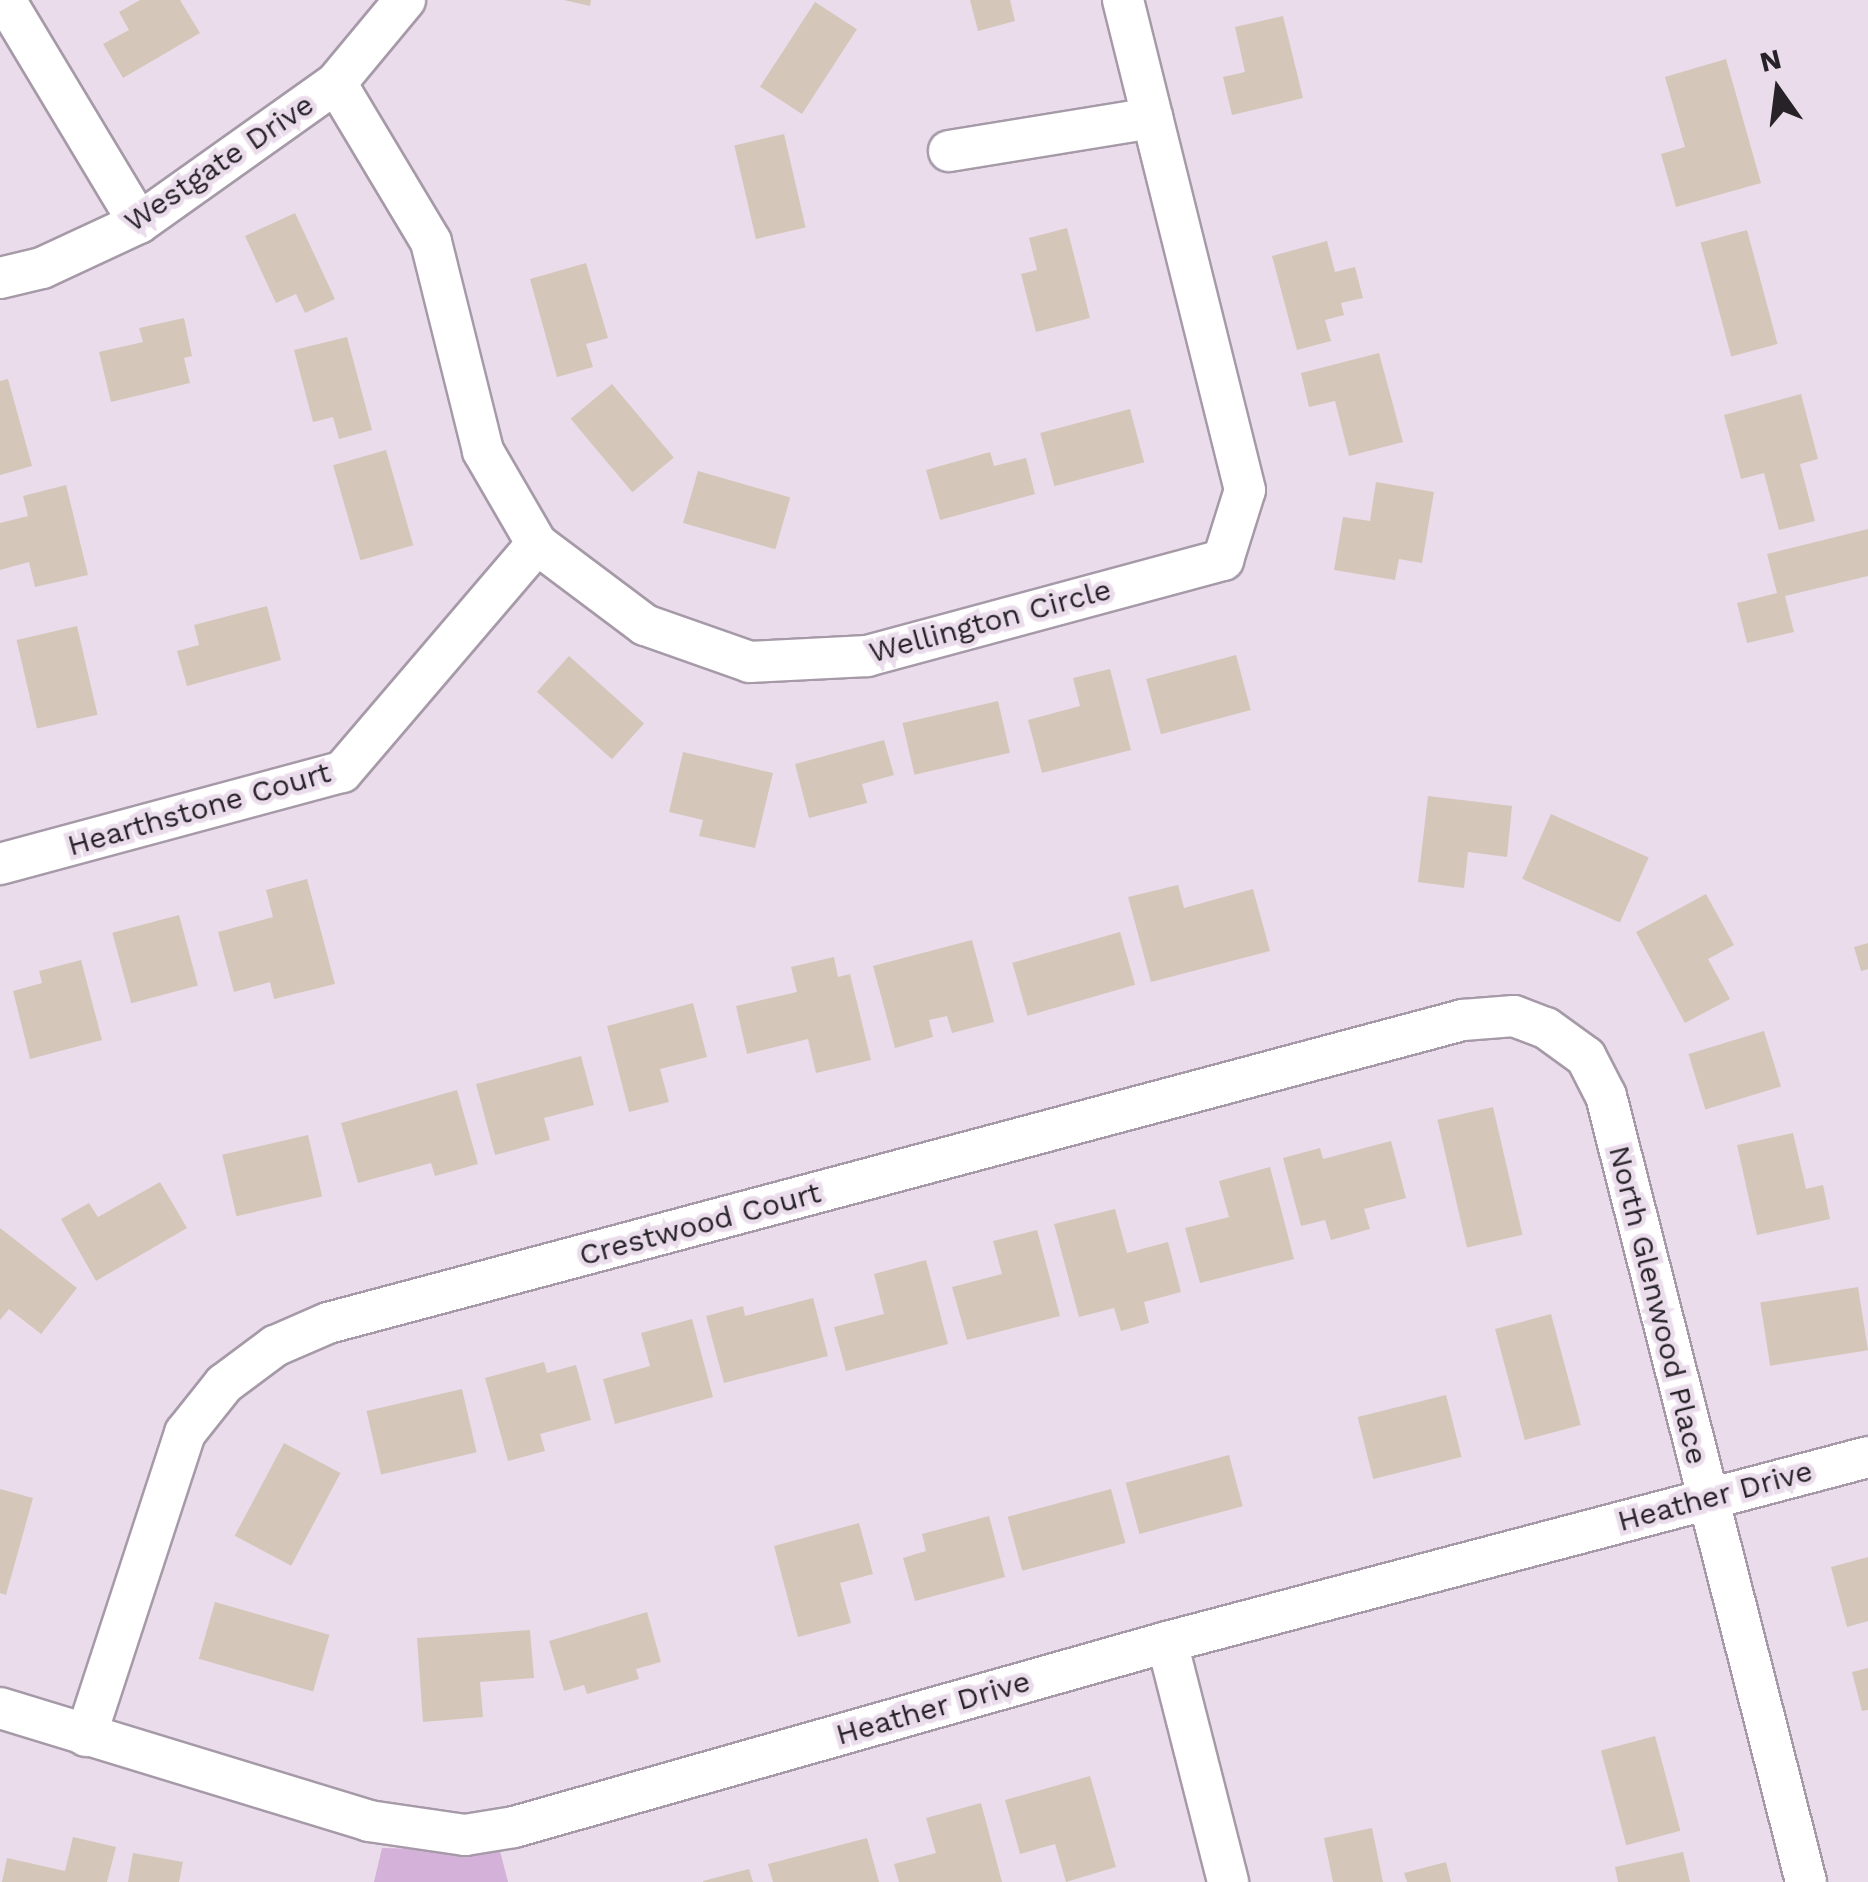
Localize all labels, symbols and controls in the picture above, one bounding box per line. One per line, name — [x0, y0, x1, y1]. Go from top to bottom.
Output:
north arrow — [1728, 40, 1828, 140]
text: N — [1757, 42, 1785, 79]
street label: Westgate Drive — [118, 86, 320, 240]
street label: Wellington Circle — [865, 571, 1115, 671]
street label: Hearthstone Court — [63, 754, 335, 864]
street label: North Glenwood Place — [1601, 1142, 1715, 1468]
street label: Crestwood Court — [575, 1174, 825, 1274]
street label: Heather Drive — [1613, 1453, 1817, 1539]
street label: Heather Drive — [831, 1663, 1035, 1753]

